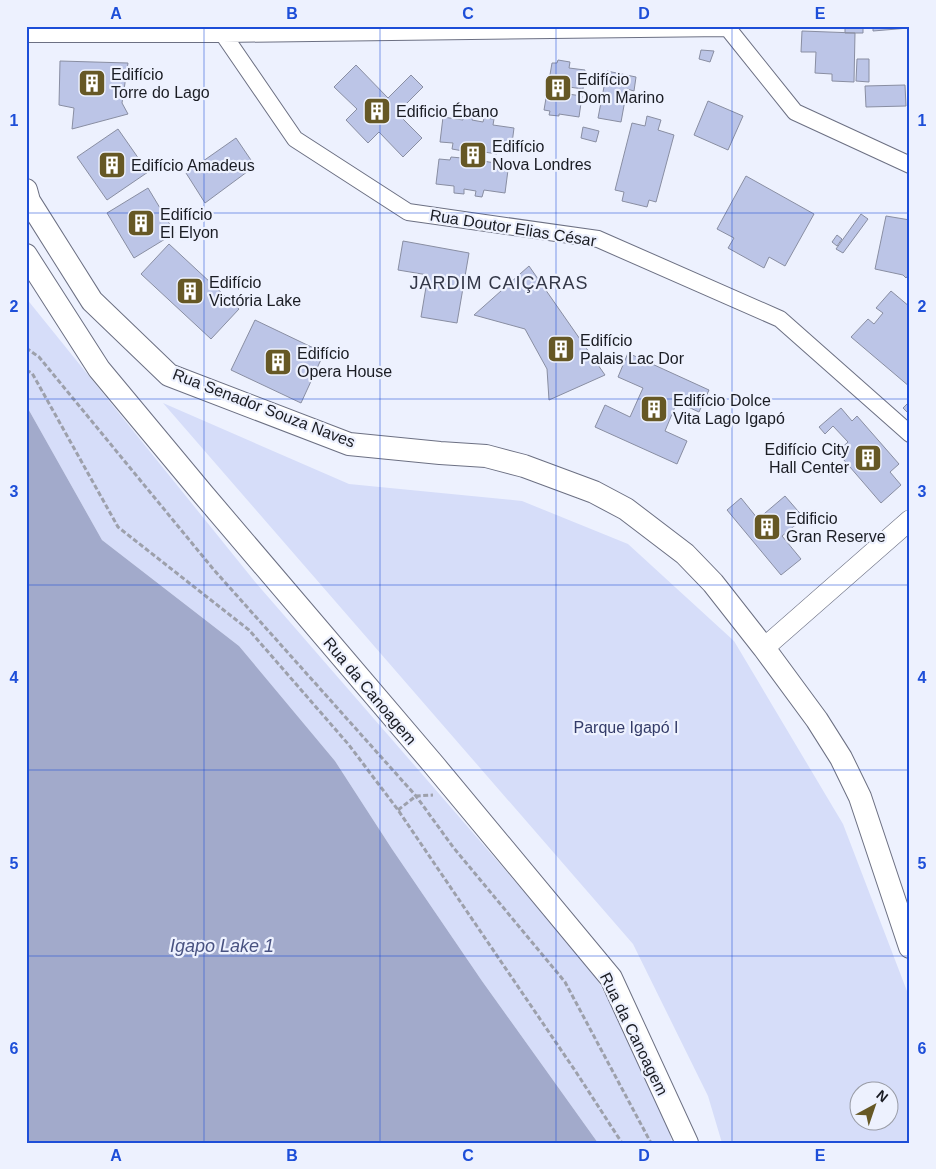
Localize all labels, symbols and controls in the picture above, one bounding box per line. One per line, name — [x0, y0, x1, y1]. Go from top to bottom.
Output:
text: A — [110, 5, 122, 22]
text: B — [286, 5, 298, 22]
text: C — [462, 5, 474, 22]
text: D — [638, 5, 650, 22]
text: E — [815, 5, 826, 22]
place label: Edifício Torre do Lago — [111, 66, 210, 101]
building icon: Edifício Torre do Lago — [77, 68, 107, 98]
place label: Edifício Dom Marino — [577, 71, 664, 106]
building icon: Edifício Dom Marino — [543, 73, 573, 103]
building icon: Edificio Ébano — [362, 96, 392, 126]
place label: Edificio Ébano — [396, 102, 498, 120]
text: 1 — [10, 112, 19, 129]
text: 1 — [918, 112, 927, 129]
place label: Edifício Nova Londres — [492, 138, 592, 173]
building icon: Edifício Nova Londres — [458, 140, 488, 170]
building icon: Edifício Amadeus — [97, 150, 127, 180]
place label: Edifício Amadeus — [131, 157, 255, 174]
place label: Edifício El Elyon — [160, 206, 219, 241]
street label: Rua Doutor Elias César — [429, 206, 598, 250]
building icon: Edifício El Elyon — [126, 208, 156, 238]
district label: JARDIM CAIÇARAS — [409, 273, 589, 293]
place label: Edifício Victória Lake — [209, 274, 301, 309]
building icon: Edifício Victória Lake — [175, 276, 205, 306]
text: 2 — [10, 298, 19, 315]
text: 2 — [918, 298, 927, 315]
place label: Edifício Palais Lac Dor — [580, 332, 685, 367]
building icon: Edifício Palais Lac Dor — [546, 334, 576, 364]
place label: Edifício Opera House — [297, 345, 392, 380]
building icon: Edifício Opera House — [263, 347, 293, 377]
street label: Rua Senador Souza Naves — [170, 365, 358, 451]
place label: Edifício Dolce Vita Lago Igapó — [673, 392, 785, 427]
building icon: Edifício Dolce Vita Lago Igapó — [639, 394, 669, 424]
place label: Edifício City Hall Center — [765, 441, 850, 476]
building icon: Edifício City Hall Center — [853, 443, 883, 473]
text: 3 — [10, 483, 19, 500]
text: 3 — [918, 483, 927, 500]
place label: Edificio Gran Reserve — [786, 510, 886, 545]
building icon: Edificio Gran Reserve — [752, 512, 782, 542]
street label: Rua da Canoagem — [320, 634, 420, 748]
text: 4 — [10, 669, 19, 686]
text: 4 — [918, 669, 927, 686]
park label: Parque Igapó I — [574, 719, 678, 736]
text: 5 — [10, 855, 19, 872]
text: 5 — [918, 855, 927, 872]
water label: Igapo Lake 1 — [170, 936, 274, 956]
street label: Rua da Canoagem — [597, 970, 671, 1098]
text: 6 — [10, 1040, 19, 1057]
text: 6 — [918, 1040, 927, 1057]
north arrow — [848, 1082, 898, 1132]
text: N — [873, 1087, 891, 1105]
text: A — [110, 1147, 122, 1164]
text: B — [286, 1147, 298, 1164]
text: C — [462, 1147, 474, 1164]
text: D — [638, 1147, 650, 1164]
text: E — [815, 1147, 826, 1164]

